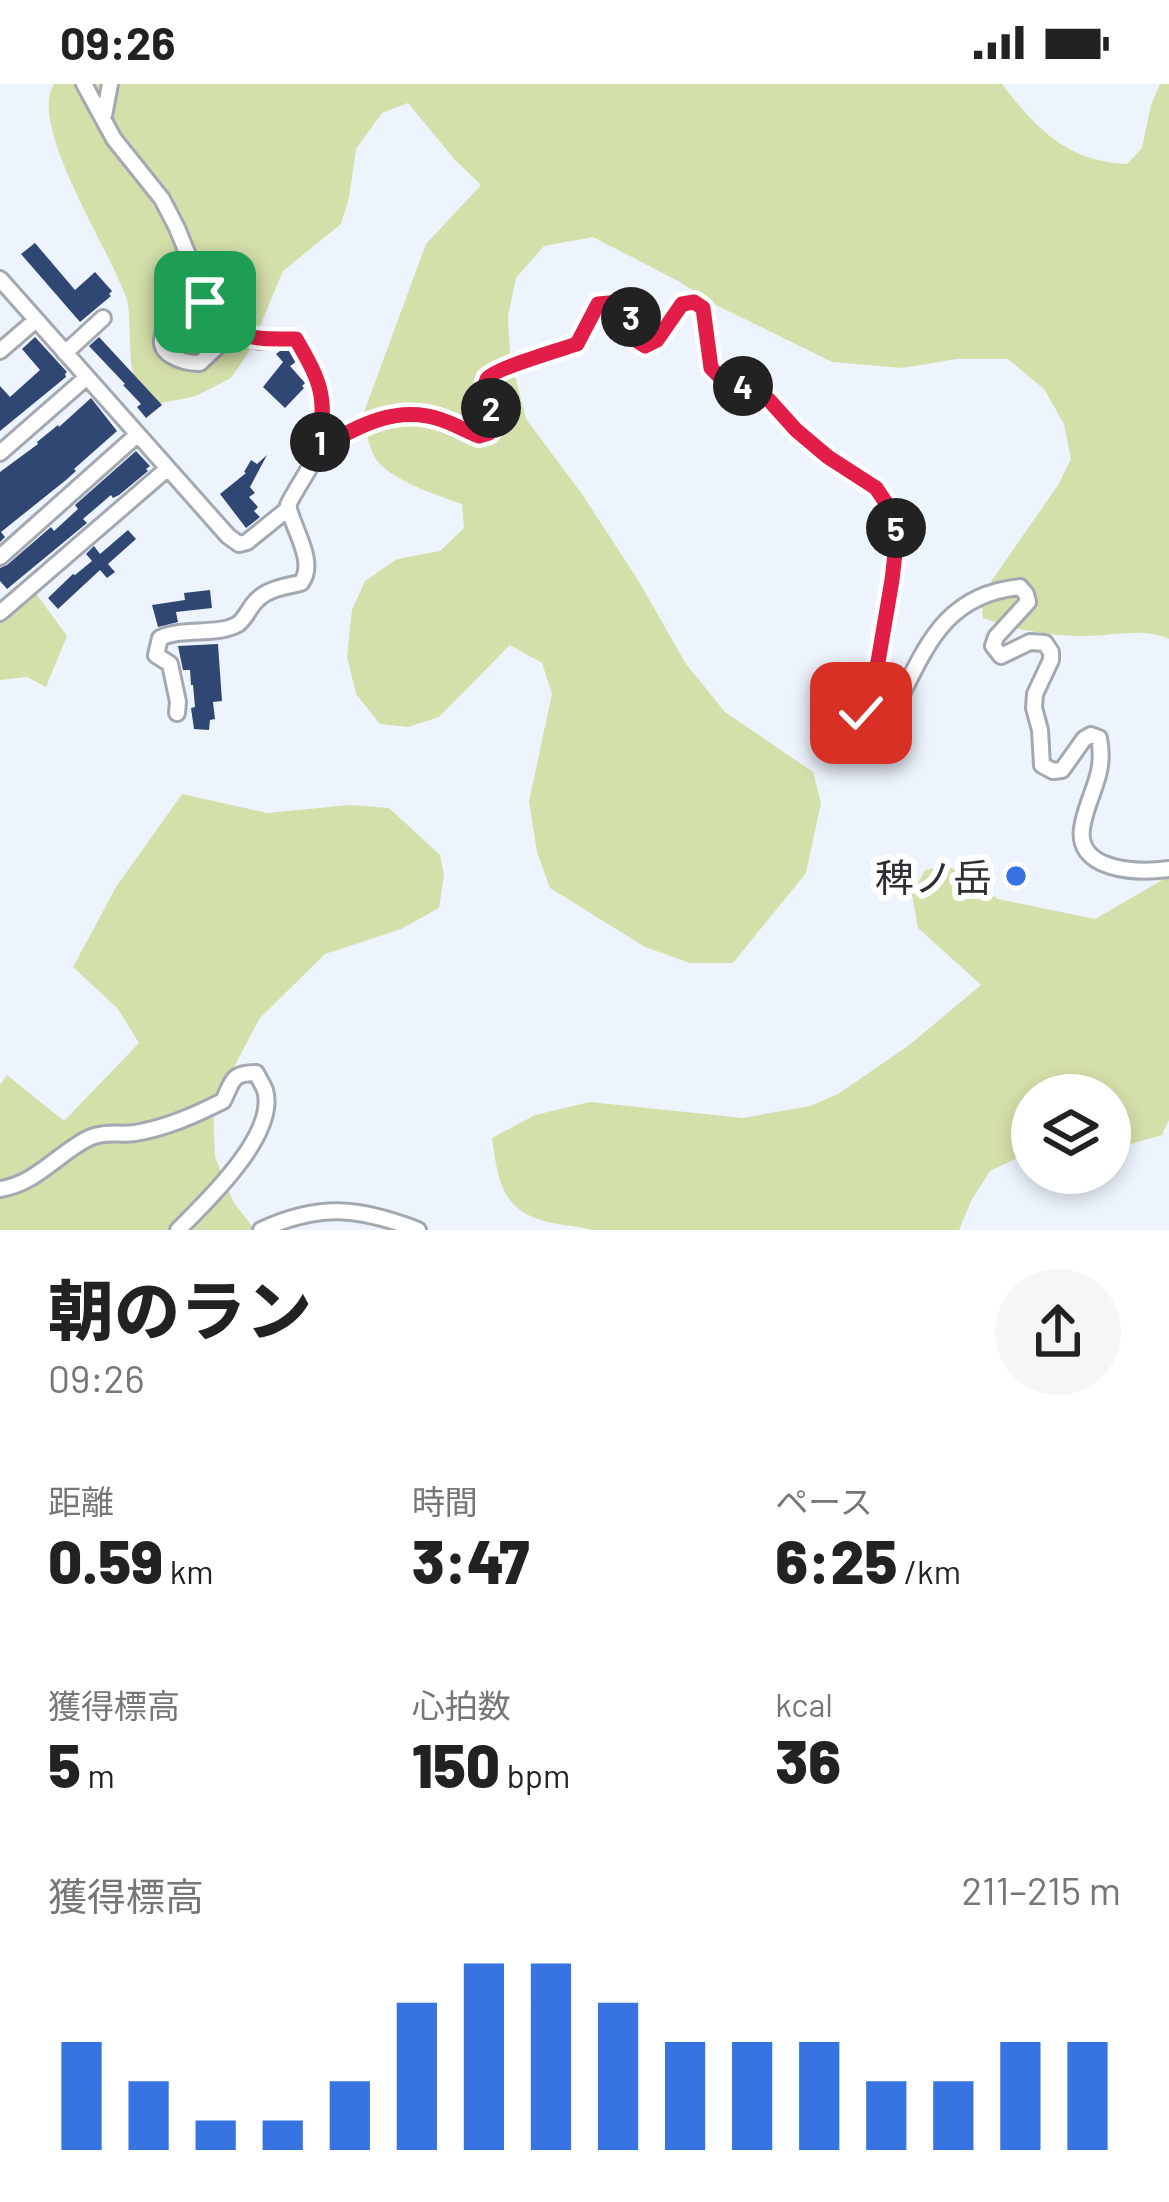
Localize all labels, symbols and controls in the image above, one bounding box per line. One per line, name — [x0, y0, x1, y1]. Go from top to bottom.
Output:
text: 09:26 — [60, 15, 175, 69]
pin — [154, 251, 256, 353]
icon: arrive — [172, 269, 238, 335]
pin: 3 — [601, 287, 661, 347]
text: 3 — [622, 297, 640, 337]
pin: 4 — [713, 356, 773, 416]
text: 4 — [733, 366, 753, 406]
pin: 2 — [461, 378, 521, 438]
text: 2 — [482, 388, 500, 428]
pin: 1 — [290, 412, 350, 472]
text: 1 — [314, 422, 326, 462]
pin: 5 — [866, 498, 926, 558]
text: 5 — [887, 508, 905, 548]
pin — [810, 662, 912, 764]
icon: check — [828, 680, 894, 746]
place label: 稗ノ岳 — [875, 853, 992, 900]
marker: 稗ノ岳 — [1003, 863, 1029, 889]
map controls — [1011, 1074, 1131, 1194]
button: layers — [1011, 1074, 1131, 1194]
text: 朝のラン — [48, 1269, 312, 1348]
button: share — [995, 1269, 1121, 1395]
text: 09:26 — [48, 1354, 145, 1401]
text: 距離 — [48, 1481, 114, 1521]
text: 時間 — [412, 1481, 478, 1521]
text: ペース — [775, 1481, 873, 1521]
text: 0.59 — [48, 1524, 163, 1596]
text: 3:47 — [412, 1524, 529, 1596]
text: 6:25 — [775, 1524, 897, 1596]
text: km — [163, 1551, 214, 1591]
text: /km — [897, 1551, 961, 1591]
text: kcal — [775, 1684, 833, 1724]
text: 獲得標高 — [48, 1685, 180, 1725]
text: 心拍数 — [412, 1685, 511, 1725]
text: 36 — [775, 1724, 841, 1796]
text: 5 — [48, 1728, 81, 1800]
text: 150 — [412, 1728, 500, 1800]
text: m — [81, 1755, 115, 1795]
text: bpm — [500, 1755, 570, 1795]
text: 211–215 m — [962, 1866, 1121, 1913]
text: 獲得標高 — [48, 1872, 204, 1919]

